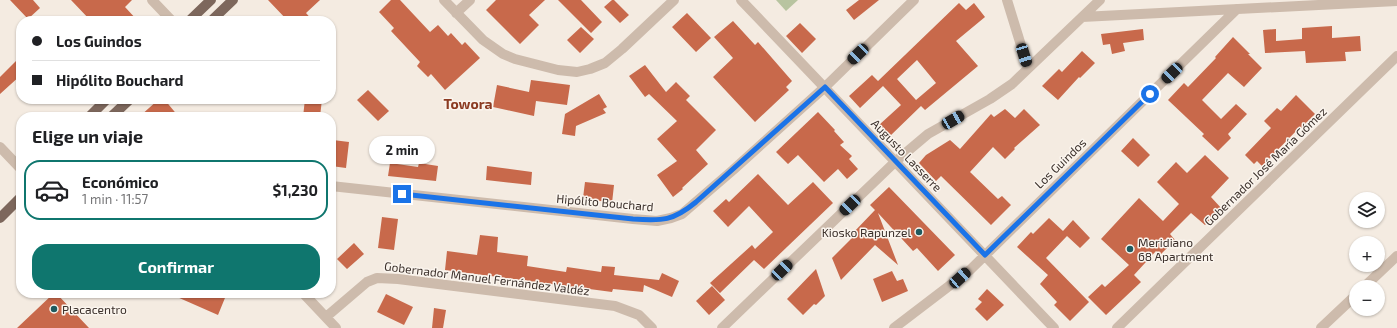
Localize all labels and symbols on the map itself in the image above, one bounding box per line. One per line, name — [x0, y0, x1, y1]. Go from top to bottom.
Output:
car — [845, 41, 871, 67]
car — [1015, 42, 1033, 68]
car — [1159, 60, 1185, 86]
route start — [1141, 85, 1159, 103]
district label: Towora — [443, 95, 493, 112]
street label: Gobernador José María Gómez — [1201, 104, 1329, 228]
car — [940, 109, 966, 131]
street label: Augusto Lasserre — [869, 116, 945, 194]
street label: Los Guindos — [1031, 135, 1089, 191]
callout: 2 min — [369, 136, 435, 164]
route end — [393, 185, 411, 203]
street label: Hipólito Bouchard — [556, 191, 654, 213]
car — [837, 192, 863, 218]
place label: Kiosko Rapunzel — [822, 225, 911, 239]
marker: Kiosko Rapunzel — [914, 227, 924, 237]
place label: Meridiano 68 Apartment — [1138, 235, 1214, 263]
marker: Meridiano 68 Apartment — [1125, 244, 1135, 254]
car — [769, 257, 795, 283]
street label: Gobernador Manuel Fernández Valdéz — [384, 258, 590, 298]
car — [947, 266, 973, 290]
place label: Placacentro — [62, 302, 127, 316]
marker: Placacentro — [49, 304, 59, 314]

